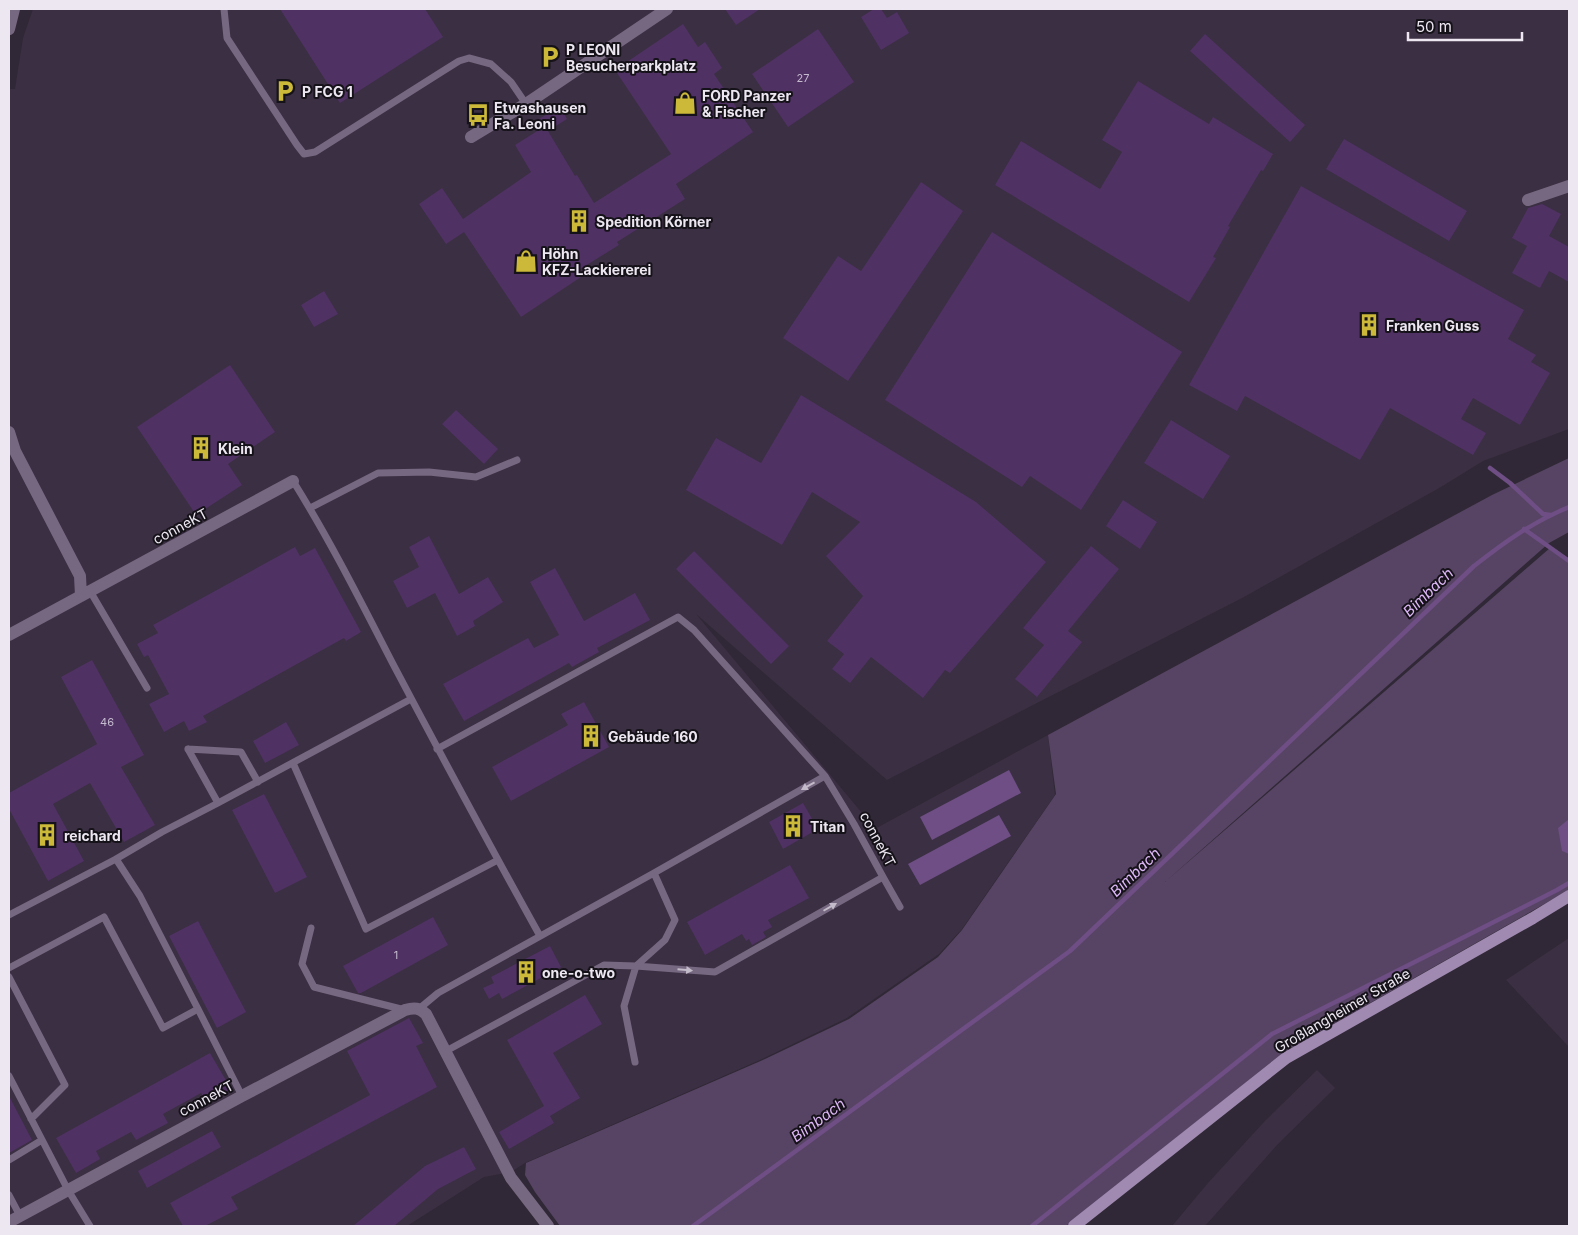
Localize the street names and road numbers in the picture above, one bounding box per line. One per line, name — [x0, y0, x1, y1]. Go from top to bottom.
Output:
street label: conneKT — [150, 505, 210, 547]
street label: conneKT — [857, 809, 899, 869]
street label: Großlangheimer Straße — [1271, 964, 1413, 1056]
street label: conneKT — [176, 1077, 236, 1119]

